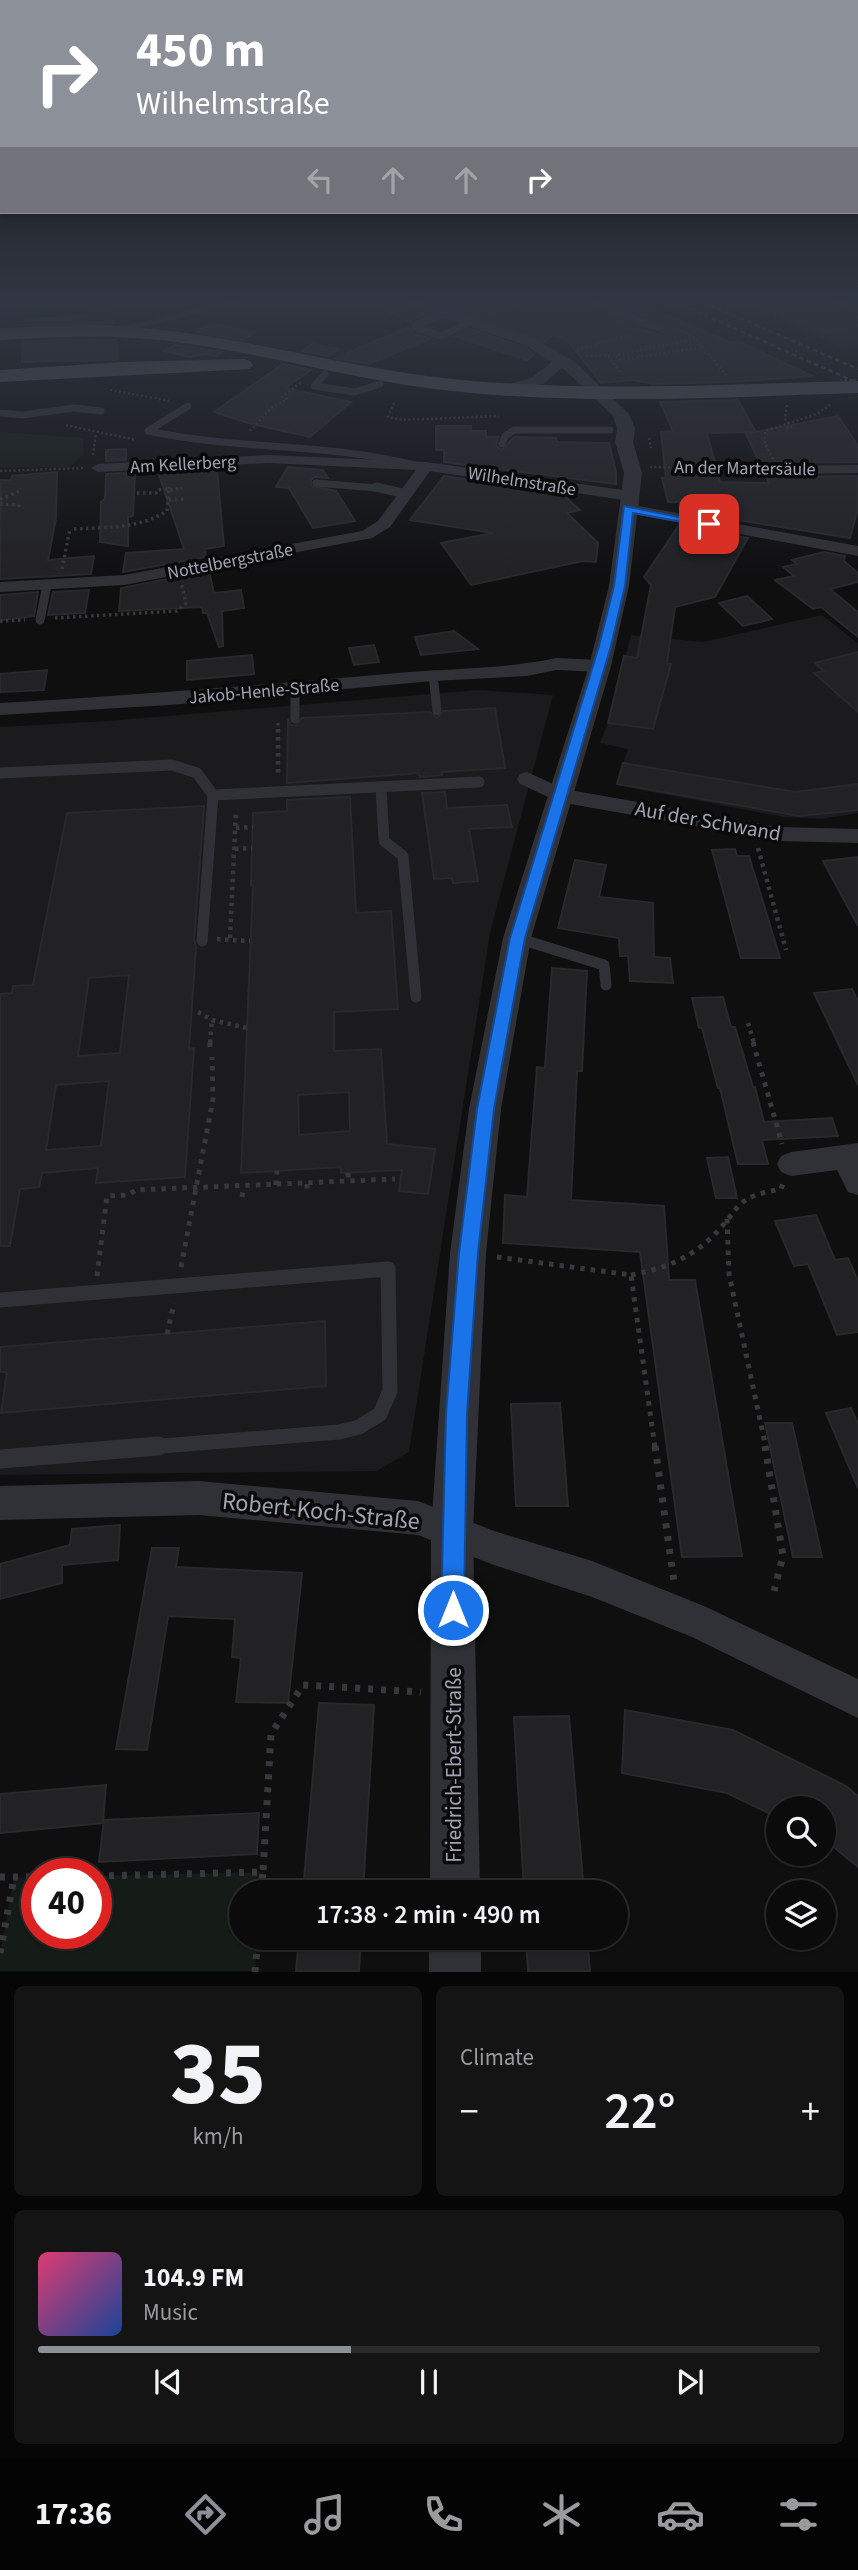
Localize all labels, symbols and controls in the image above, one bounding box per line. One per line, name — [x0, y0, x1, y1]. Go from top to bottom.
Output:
text: 450 m — [136, 16, 265, 86]
icon: right — [21, 28, 112, 119]
text: Wilhelmstraße — [136, 81, 330, 127]
icon: left — [301, 161, 339, 199]
icon: ahead — [374, 161, 412, 199]
icon: ahead — [447, 161, 485, 199]
icon: right — [520, 161, 558, 199]
street label: Am Kellerberg — [129, 449, 237, 480]
street label: An der Martersäule — [674, 455, 816, 482]
street label: Wilhelmstraße — [466, 461, 578, 502]
pin — [679, 494, 739, 554]
icon: arrive — [690, 505, 728, 543]
street label: Nottelbergstraße — [165, 537, 295, 586]
street label: Jakob-Henle-Straße — [188, 672, 340, 711]
street label: Auf der Schwand — [633, 793, 783, 849]
street label: Robert-Koch-Straße — [220, 1484, 422, 1539]
position arrow — [416, 1573, 490, 1647]
street label: Friedrich-Ebert-Straße — [439, 1667, 469, 1863]
map controls — [766, 1796, 836, 1950]
button: search — [766, 1796, 836, 1866]
speed limit sign: 40 — [21, 1858, 112, 1949]
button: layers — [766, 1880, 836, 1950]
text: 17:38 · 2 min · 490 m — [316, 1896, 541, 1933]
text: 35 — [170, 2010, 266, 2139]
text: Climate — [460, 2041, 534, 2074]
text: 22° — [604, 2075, 676, 2149]
text: − — [460, 2085, 479, 2139]
text: + — [801, 2085, 820, 2139]
text: km/h — [192, 2120, 244, 2153]
text: 104.9 FM — [143, 2259, 244, 2296]
text: Music — [143, 2296, 198, 2329]
icon: previous — [149, 2363, 187, 2401]
icon: pause — [410, 2363, 448, 2401]
icon: next — [671, 2363, 709, 2401]
icon: directions — [181, 2490, 230, 2539]
icon: music — [300, 2490, 349, 2539]
icon: phone — [419, 2490, 468, 2539]
icon: climate — [537, 2490, 586, 2539]
icon: car — [656, 2490, 705, 2539]
icon: filters — [774, 2490, 823, 2539]
text: 17:36 — [35, 2491, 112, 2537]

